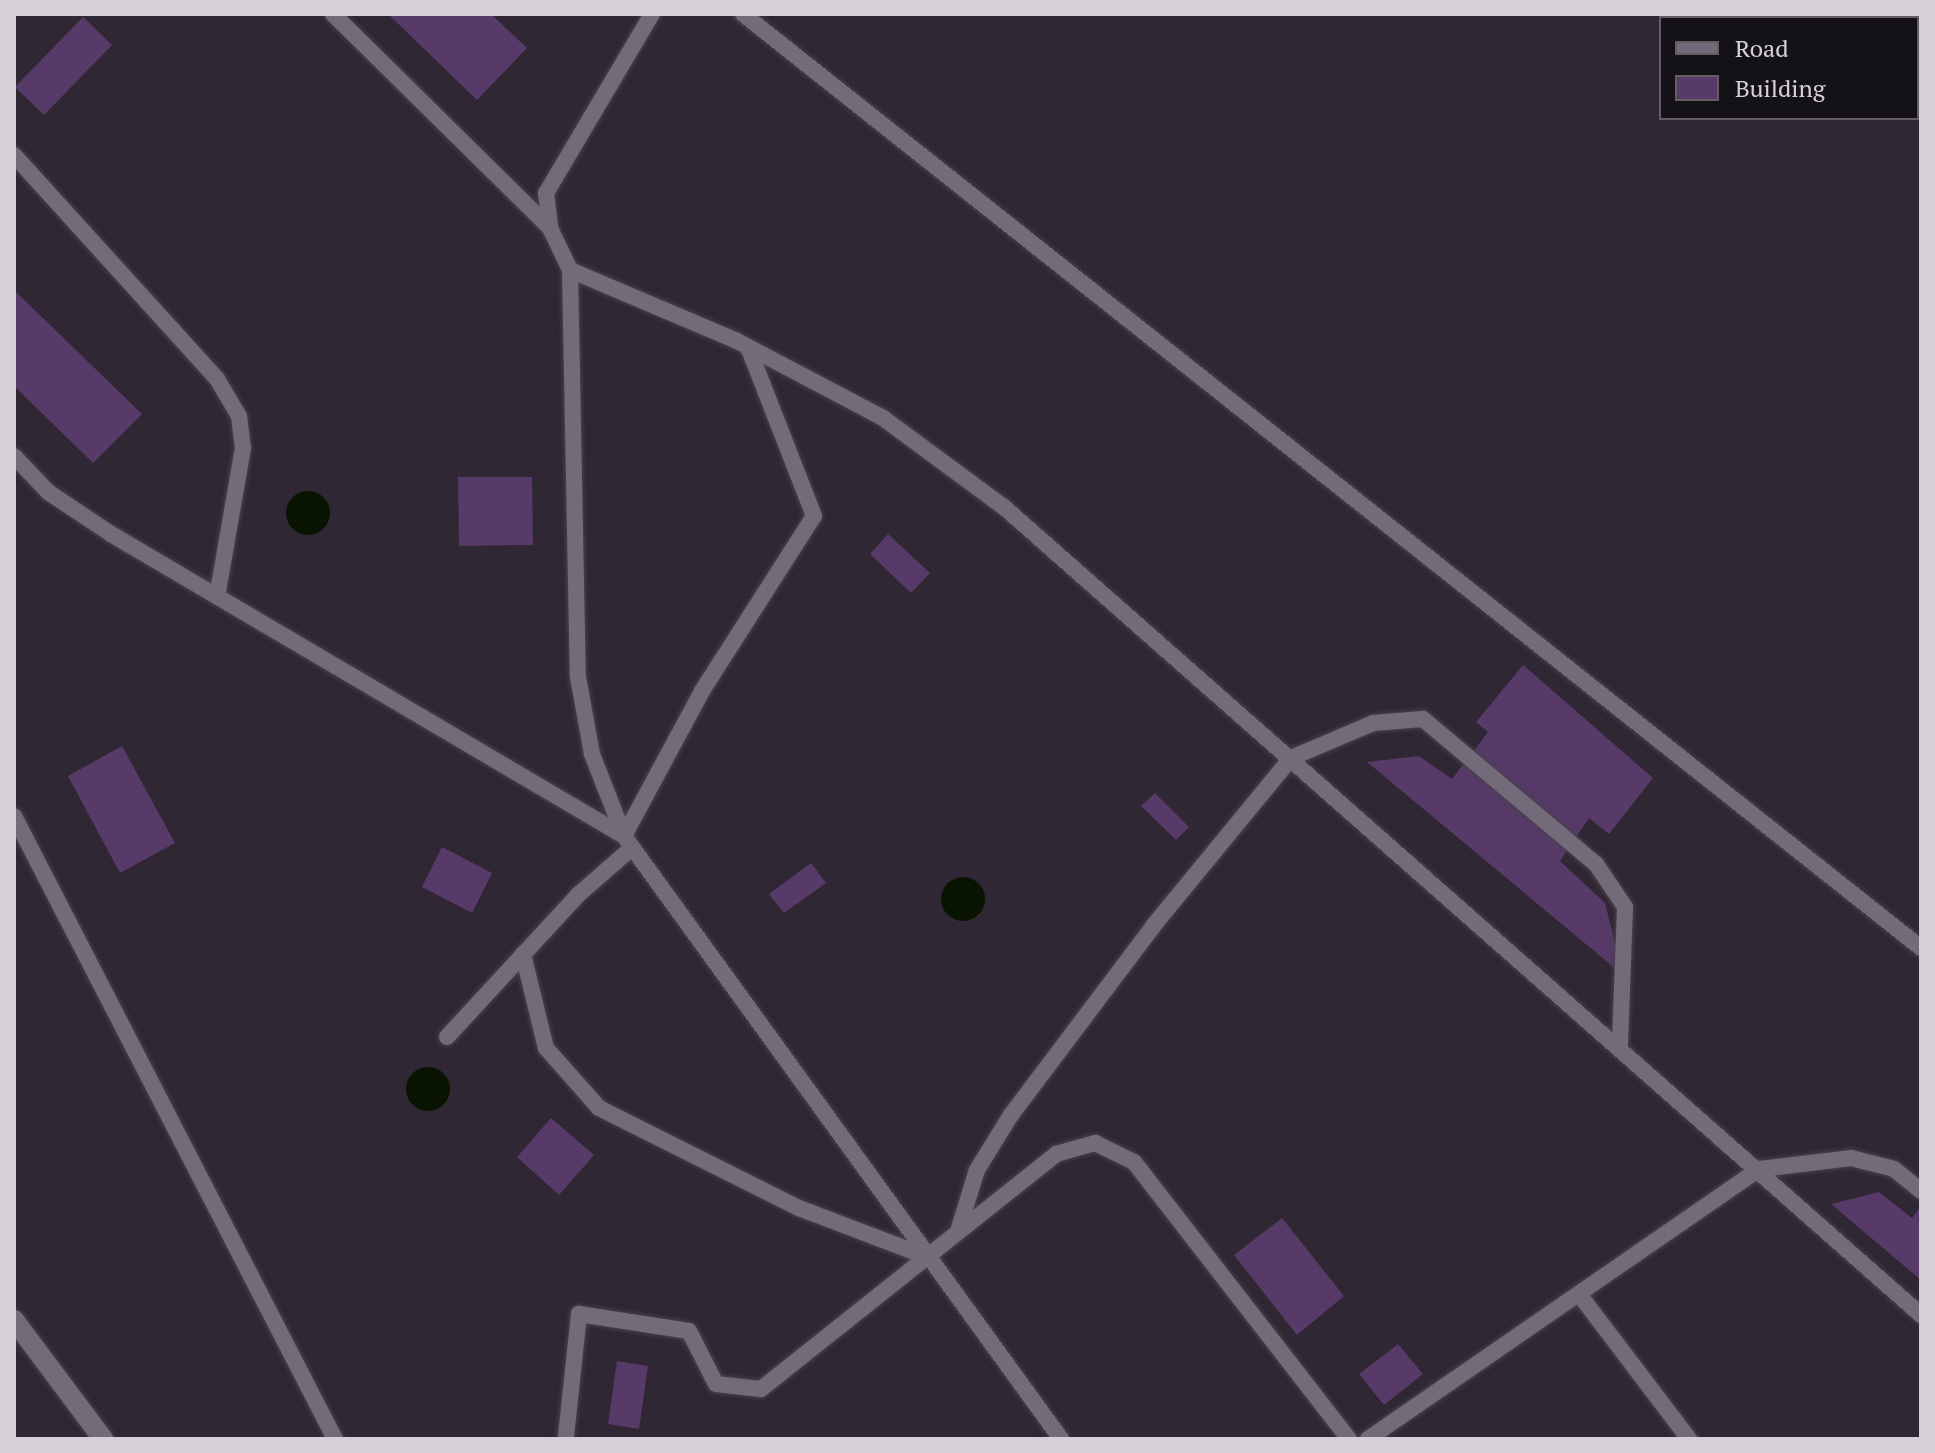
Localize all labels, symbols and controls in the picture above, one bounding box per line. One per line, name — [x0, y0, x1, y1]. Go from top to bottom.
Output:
legend — [1659, 16, 1919, 120]
text: Road — [1735, 32, 1789, 64]
text: Building — [1735, 72, 1825, 104]

